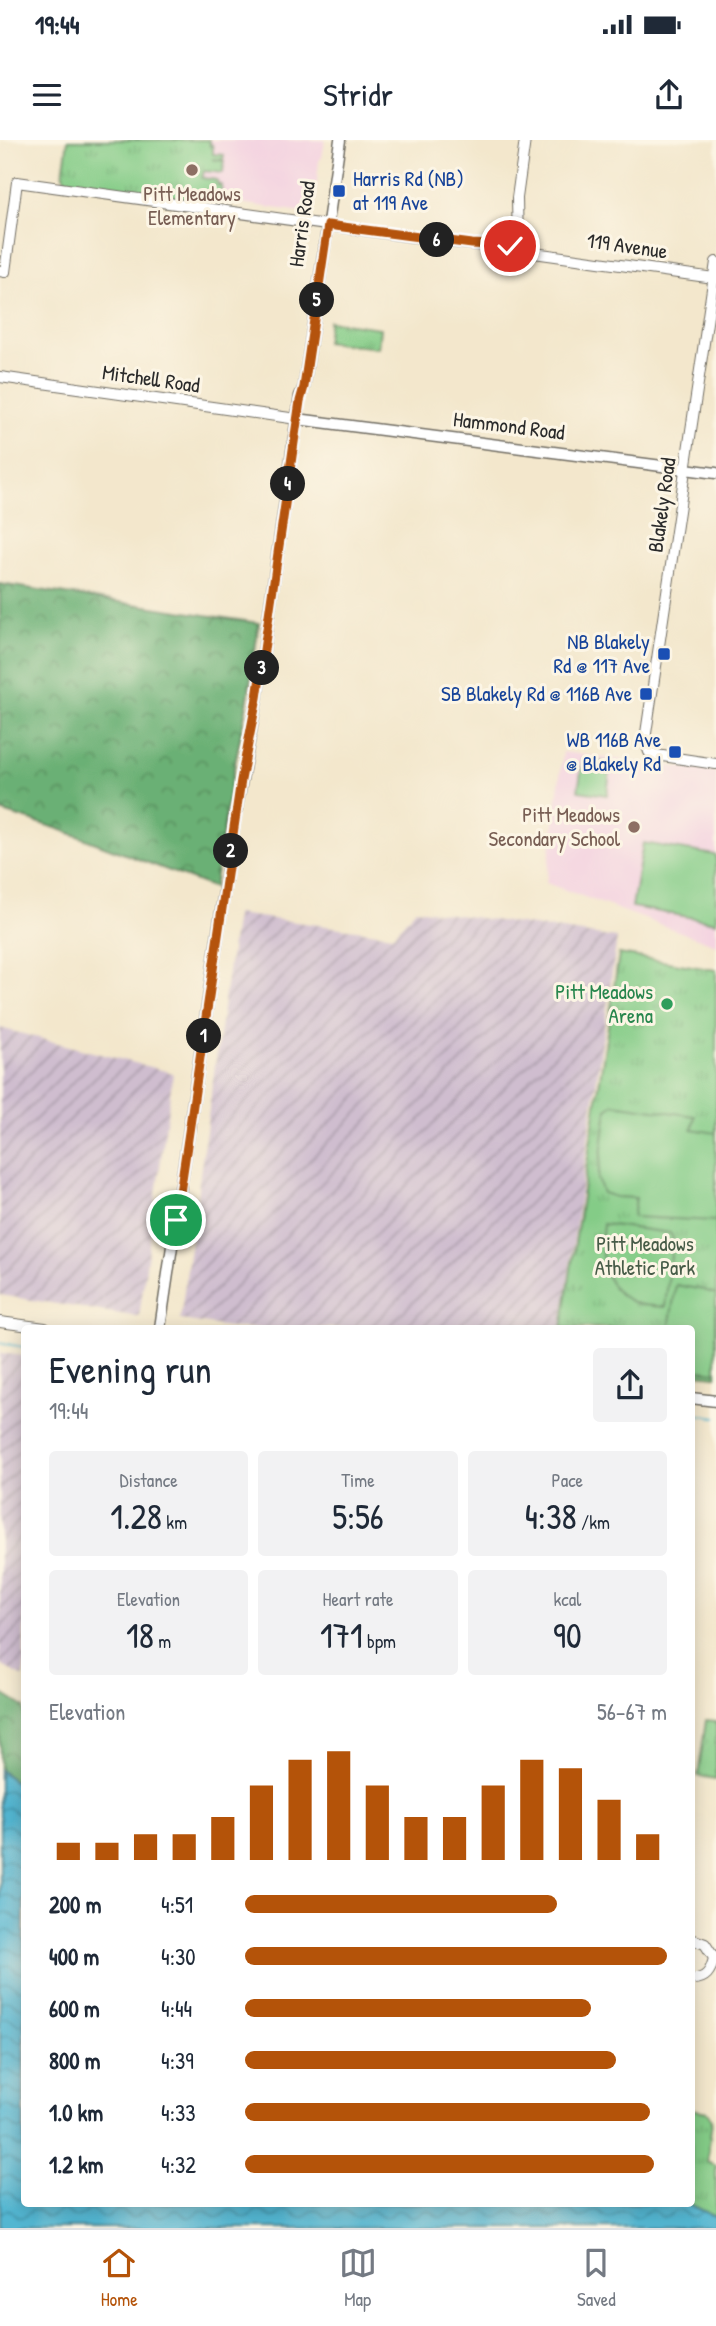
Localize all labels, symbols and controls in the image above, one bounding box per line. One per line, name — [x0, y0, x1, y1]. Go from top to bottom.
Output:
text: 19:44 — [35, 7, 80, 42]
text: Stridr — [323, 73, 393, 116]
icon: menu — [28, 76, 66, 114]
icon: share — [650, 76, 688, 114]
marker: Pitt Meadows Elementary — [184, 162, 200, 178]
place label: Harris Rd (NB) at 119 Ave — [353, 164, 464, 217]
place label: Pitt Meadows Elementary — [143, 179, 241, 232]
street label: Harris Road — [281, 179, 322, 269]
marker: Harris Rd (NB) at 119 Ave — [331, 183, 347, 199]
pin — [480, 216, 540, 276]
pin: 6 — [420, 222, 454, 258]
text: 6 — [433, 226, 440, 252]
street label: 119 Avenue — [585, 226, 669, 266]
icon: check — [491, 227, 529, 265]
pin: 5 — [300, 282, 334, 318]
text: 5 — [312, 286, 321, 312]
street label: Mitchell Road — [100, 357, 202, 400]
street label: Hammond Road — [452, 404, 566, 447]
street label: Blakely Road — [641, 456, 682, 554]
pin: 4 — [270, 466, 306, 502]
text: 4 — [284, 470, 291, 496]
place label: NB Blakely Rd @ 117 Ave — [554, 627, 650, 680]
marker: NB Blakely Rd @ 117 Ave — [656, 646, 672, 662]
pin: 3 — [244, 650, 280, 686]
text: 3 — [257, 654, 266, 680]
place label: SB Blakely Rd @ 116B Ave — [441, 679, 632, 708]
marker: SB Blakely Rd @ 116B Ave — [638, 686, 654, 702]
place label: WB 116B Ave @ Blakely Rd — [566, 725, 661, 778]
marker: WB 116B Ave @ Blakely Rd — [667, 744, 683, 760]
place label: Pitt Meadows Secondary School — [489, 800, 620, 853]
marker: Pitt Meadows Secondary School — [626, 819, 642, 835]
pin: 2 — [214, 834, 248, 868]
text: 2 — [226, 837, 235, 863]
place label: Pitt Meadows Arena — [555, 977, 653, 1030]
marker: Pitt Meadows Arena — [659, 996, 675, 1012]
pin: 1 — [186, 1018, 222, 1054]
text: 1 — [200, 1022, 207, 1048]
pin — [146, 1190, 206, 1250]
icon: arrive — [157, 1201, 195, 1239]
park label: Pitt Meadows Athletic Park — [595, 1229, 695, 1282]
text: Evening run — [49, 1343, 212, 1395]
button: share — [593, 1348, 667, 1422]
text: 19:44 — [49, 1395, 88, 1426]
text: Distance — [120, 1467, 178, 1493]
text: Time — [341, 1467, 375, 1493]
text: Pace — [552, 1467, 583, 1493]
text: 1.28 — [110, 1493, 162, 1540]
text: 5:56 — [332, 1493, 384, 1540]
text: 4:38 — [525, 1493, 577, 1540]
text: km — [162, 1509, 187, 1535]
text: /km — [577, 1509, 610, 1535]
text: Elevation — [117, 1586, 180, 1612]
text: Heart rate — [323, 1586, 393, 1612]
text: kcal — [553, 1586, 581, 1612]
text: 18 — [126, 1612, 154, 1659]
text: 171 — [320, 1612, 363, 1659]
text: 90 — [553, 1612, 582, 1659]
text: m — [154, 1628, 171, 1654]
text: bpm — [363, 1628, 396, 1654]
text: Elevation — [49, 1696, 125, 1727]
text: 56–67 m — [597, 1696, 667, 1727]
text: 200 m — [49, 1889, 101, 1920]
text: 4:51 — [161, 1889, 193, 1920]
text: 400 m — [49, 1941, 99, 1972]
text: 4:30 — [161, 1941, 196, 1972]
text: 600 m — [49, 1993, 100, 2024]
text: 4:44 — [161, 1993, 192, 2024]
text: 800 m — [49, 2045, 101, 2076]
text: 4:39 — [161, 2045, 194, 2076]
text: 1.0 km — [49, 2097, 103, 2128]
text: 4:33 — [161, 2097, 196, 2128]
text: 1.2 km — [49, 2149, 104, 2180]
text: 4:32 — [161, 2149, 196, 2180]
tab: Home — [100, 2244, 138, 2312]
tab: Map — [339, 2244, 377, 2312]
tab: Saved — [577, 2244, 616, 2312]

